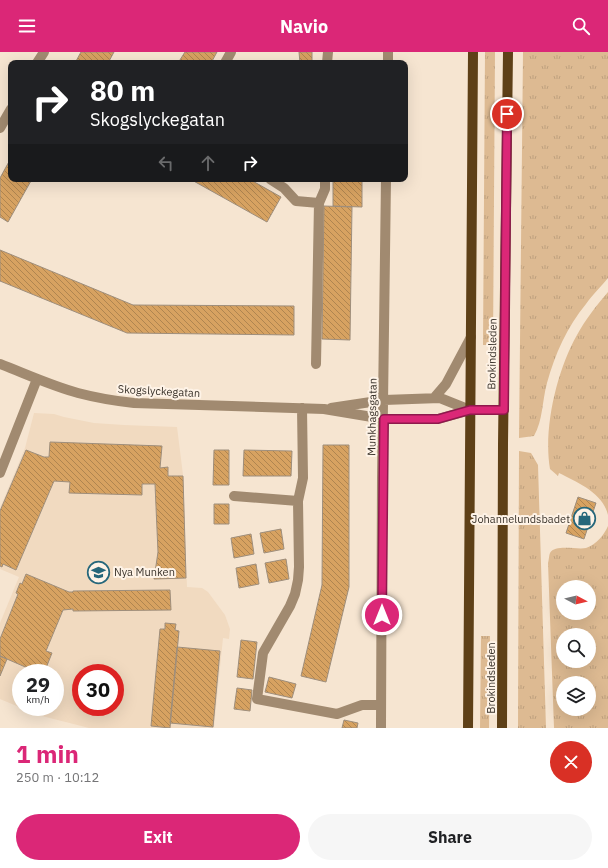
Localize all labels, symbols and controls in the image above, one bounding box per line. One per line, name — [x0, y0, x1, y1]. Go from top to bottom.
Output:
icon: menu — [16, 15, 38, 37]
text: Navio — [280, 15, 328, 38]
icon: search — [570, 15, 592, 37]
text: 80 m — [90, 72, 155, 109]
icon: right — [24, 76, 76, 128]
pin — [490, 97, 524, 131]
icon: arrive — [496, 103, 518, 125]
text: Skogslyckegatan — [90, 108, 225, 131]
icon: left — [155, 152, 177, 174]
icon: ahead — [197, 152, 219, 174]
icon: right — [239, 152, 261, 174]
street label: Brokindsleden — [484, 318, 500, 390]
street label: Munkhagsgatan — [364, 378, 380, 456]
street label: Skogslyckegatan — [117, 382, 201, 400]
shop icon: Johannelundsbadet — [572, 506, 598, 532]
place label: Johannelundsbadet — [472, 512, 570, 526]
school or university icon: Nya Munken — [85, 559, 111, 585]
place label: Nya Munken — [114, 565, 175, 579]
north arrow — [556, 580, 596, 620]
map controls — [556, 580, 596, 716]
position arrow — [361, 594, 403, 636]
button: search — [556, 628, 596, 668]
street label: Brokindsleden — [484, 642, 498, 714]
speed limit sign: 30 — [72, 664, 124, 716]
text: 29 — [26, 671, 50, 698]
button: layers — [556, 676, 596, 716]
text: km/h — [26, 693, 50, 706]
text: 1 min — [16, 738, 79, 770]
button: close — [550, 741, 592, 783]
text: 250 m · 10:12 — [16, 769, 99, 786]
button: Exit — [16, 814, 300, 860]
button: Share — [308, 814, 592, 860]

